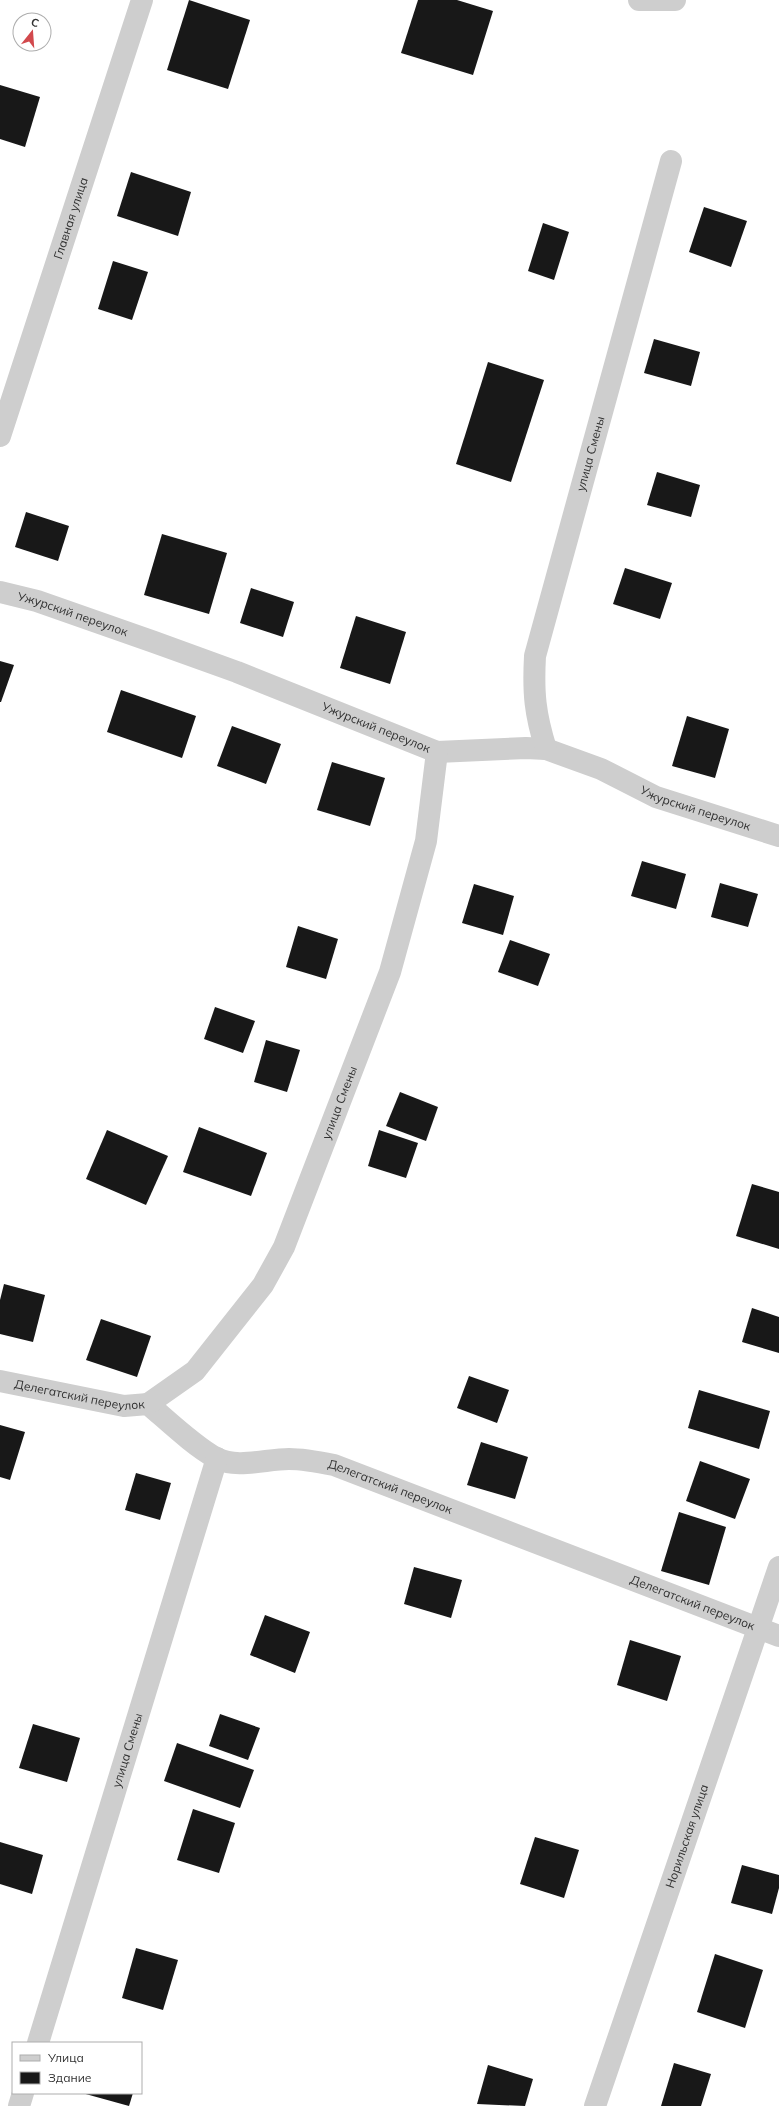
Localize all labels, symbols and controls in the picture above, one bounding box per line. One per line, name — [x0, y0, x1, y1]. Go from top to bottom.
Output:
north arrow — [12, 12, 52, 52]
text: С — [29, 15, 41, 30]
street label: Главная улица — [50, 175, 91, 261]
street label: улица Смены — [573, 414, 608, 493]
street label: Ужурский переулок — [15, 588, 131, 639]
street label: Ужурский переулок — [319, 698, 433, 756]
street label: Ужурский переулок — [637, 782, 753, 834]
street label: улица Смены — [318, 1064, 360, 1141]
street label: Делегатский переулок — [13, 1376, 146, 1413]
street label: Делегатский переулок — [327, 1456, 455, 1517]
street label: Делегатский переулок — [628, 1572, 758, 1633]
street label: улица Смены — [109, 1711, 146, 1789]
street label: Норильская улица — [662, 1782, 711, 1890]
legend — [12, 2042, 142, 2094]
text: Улица — [47, 2050, 84, 2065]
text: Здание — [48, 2070, 92, 2085]

